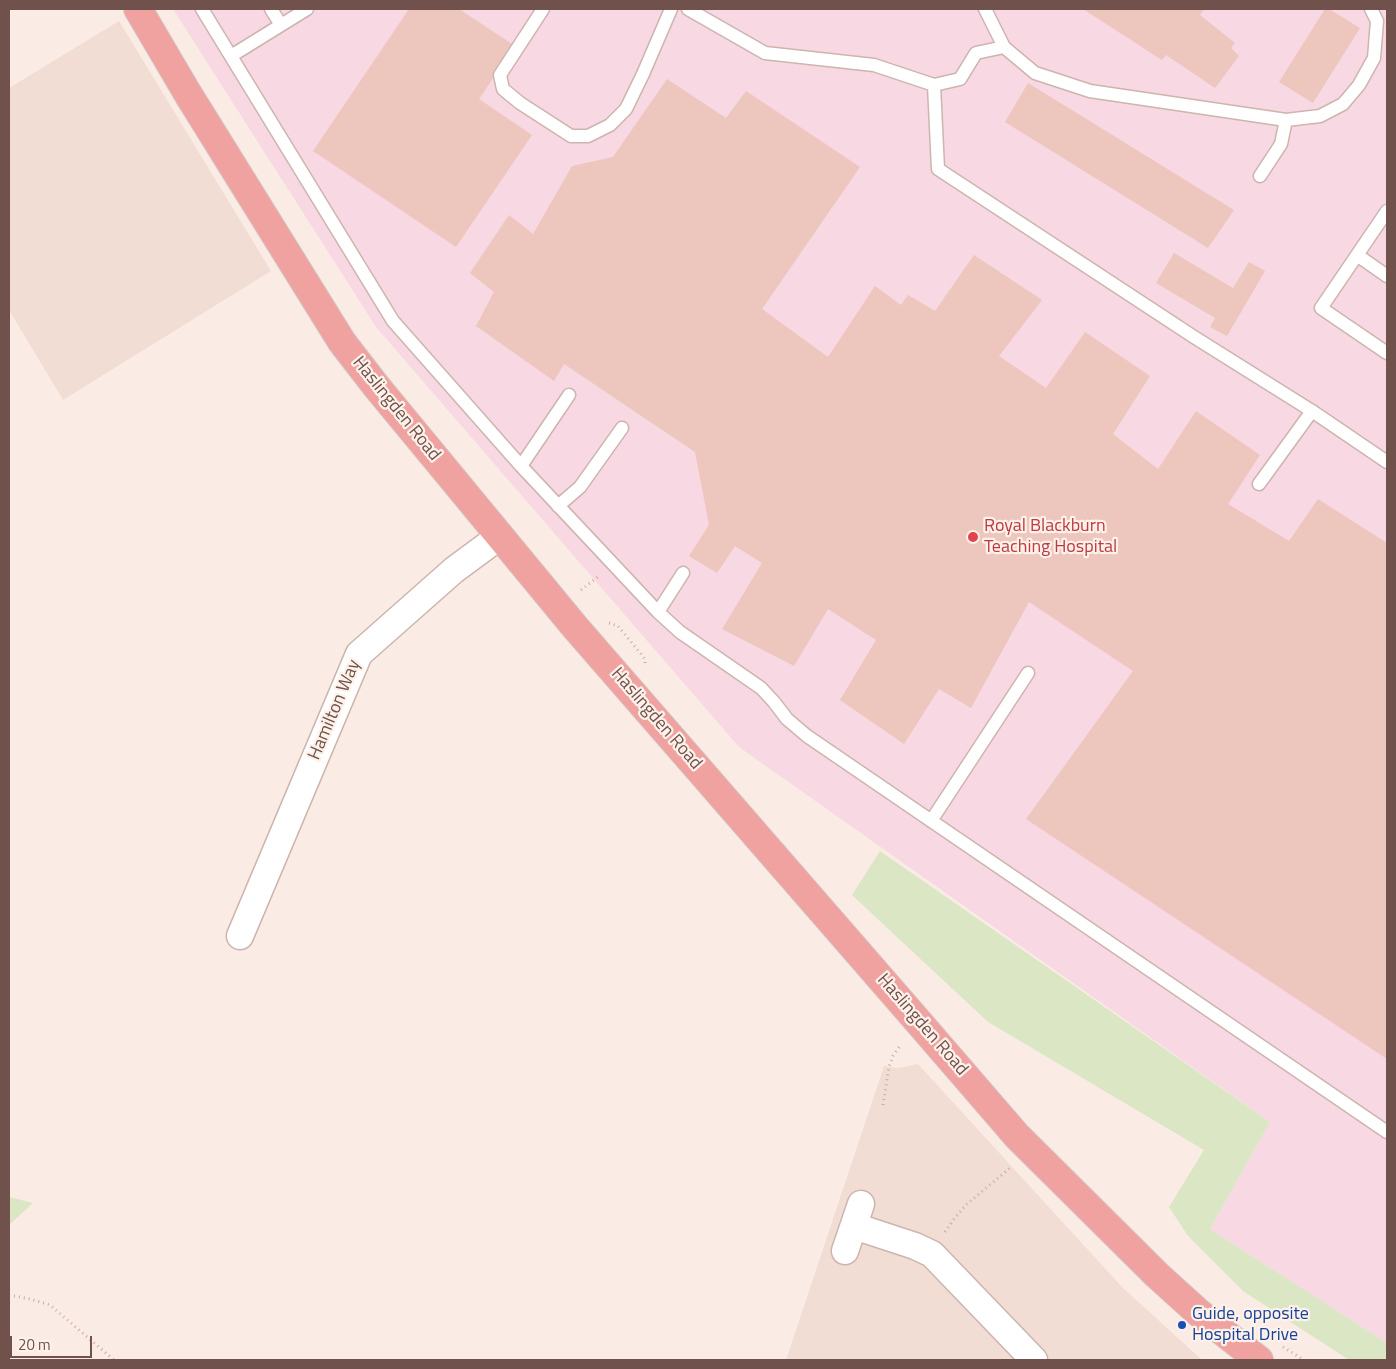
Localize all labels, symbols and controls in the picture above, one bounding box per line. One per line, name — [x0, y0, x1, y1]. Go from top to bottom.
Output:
street label: Haslingden Road — [347, 353, 445, 465]
place label: Royal Blackburn Teaching Hospital — [984, 516, 1117, 558]
marker: Royal Blackburn Teaching Hospital — [966, 530, 980, 544]
street label: Hamilton Way — [304, 657, 366, 763]
street label: Haslingden Road — [606, 664, 706, 774]
street label: Haslingden Road — [872, 970, 972, 1080]
place label: Guide, opposite Hospital Drive — [1192, 1304, 1309, 1346]
marker: Guide, opposite Hospital Drive — [1176, 1319, 1188, 1331]
scale bar — [12, 1326, 95, 1358]
text: 20 m — [18, 1333, 51, 1356]

